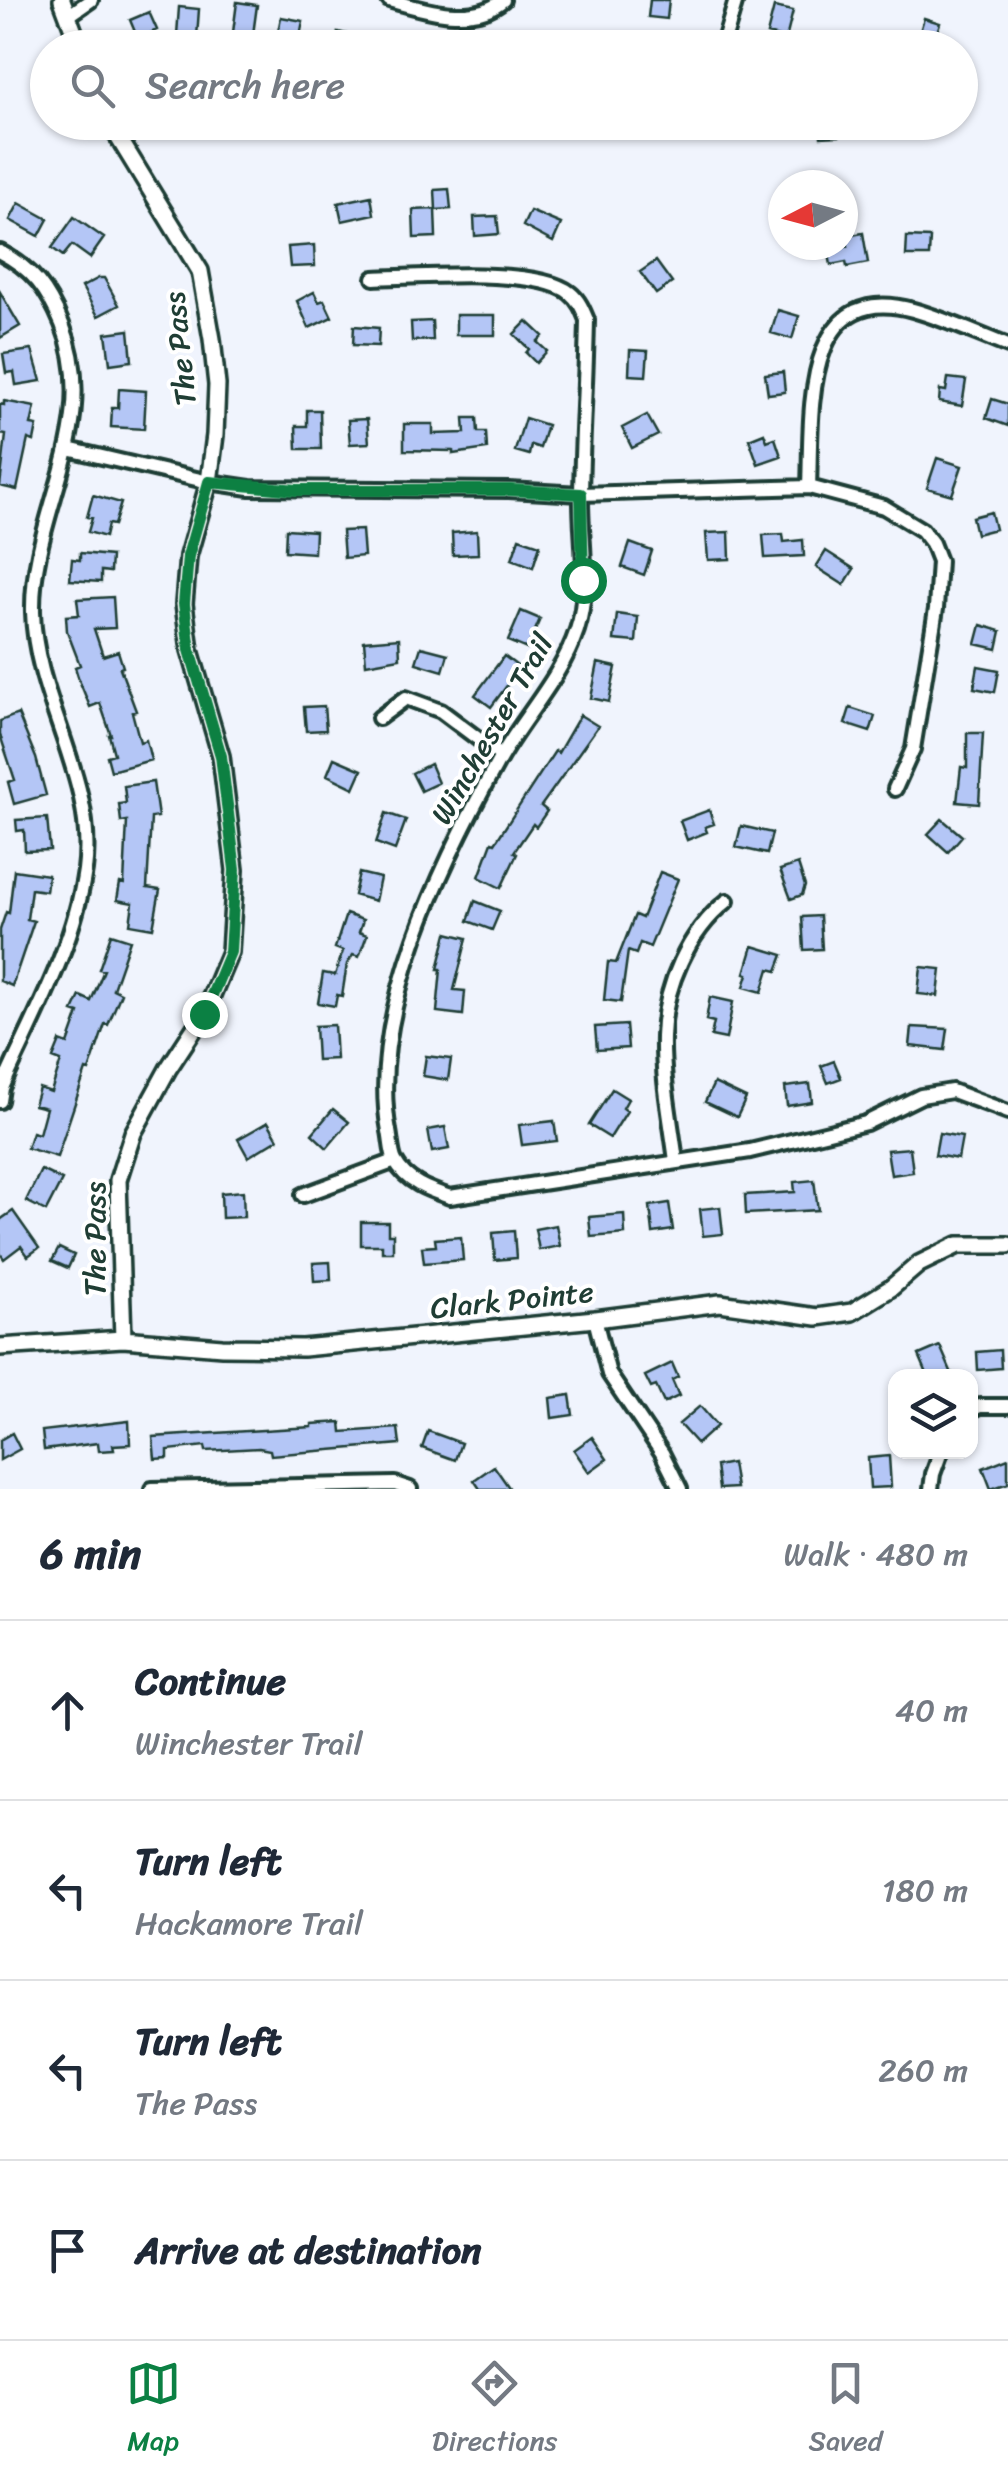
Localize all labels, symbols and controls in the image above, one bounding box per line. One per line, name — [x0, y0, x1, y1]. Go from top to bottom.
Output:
search box — [30, 30, 978, 140]
text: Search here — [145, 52, 345, 119]
icon: search — [65, 58, 120, 113]
north arrow — [768, 170, 858, 260]
street label: The Pass — [147, 289, 213, 409]
route start — [561, 558, 607, 604]
street label: Winchester Trail — [415, 622, 569, 835]
route end — [182, 992, 228, 1038]
street label: The Pass — [68, 1181, 122, 1296]
street label: Clark Pointe — [428, 1265, 596, 1335]
map controls — [888, 1369, 978, 1459]
button: layers — [888, 1369, 978, 1459]
text: 6 min — [40, 1517, 141, 1591]
text: Walk · 480 m — [784, 1526, 968, 1583]
text: Continue — [135, 1648, 286, 1715]
text: 40 m — [895, 1682, 968, 1739]
icon: ahead — [40, 1683, 95, 1738]
text: Winchester Trail — [135, 1715, 363, 1772]
text: Turn left — [135, 1828, 281, 1895]
text: 180 m — [882, 1862, 968, 1919]
icon: left — [40, 1863, 95, 1918]
text: Hackamore Trail — [135, 1895, 363, 1952]
text: Turn left — [135, 2008, 281, 2075]
text: 260 m — [878, 2042, 968, 2099]
icon: left — [40, 2043, 95, 2098]
text: The Pass — [135, 2075, 257, 2132]
text: Arrive at destination — [135, 2217, 482, 2284]
icon: arrive — [40, 2223, 95, 2278]
tab: Map — [126, 2356, 181, 2465]
tab: Directions — [432, 2356, 557, 2465]
tab: Saved — [809, 2356, 882, 2465]

